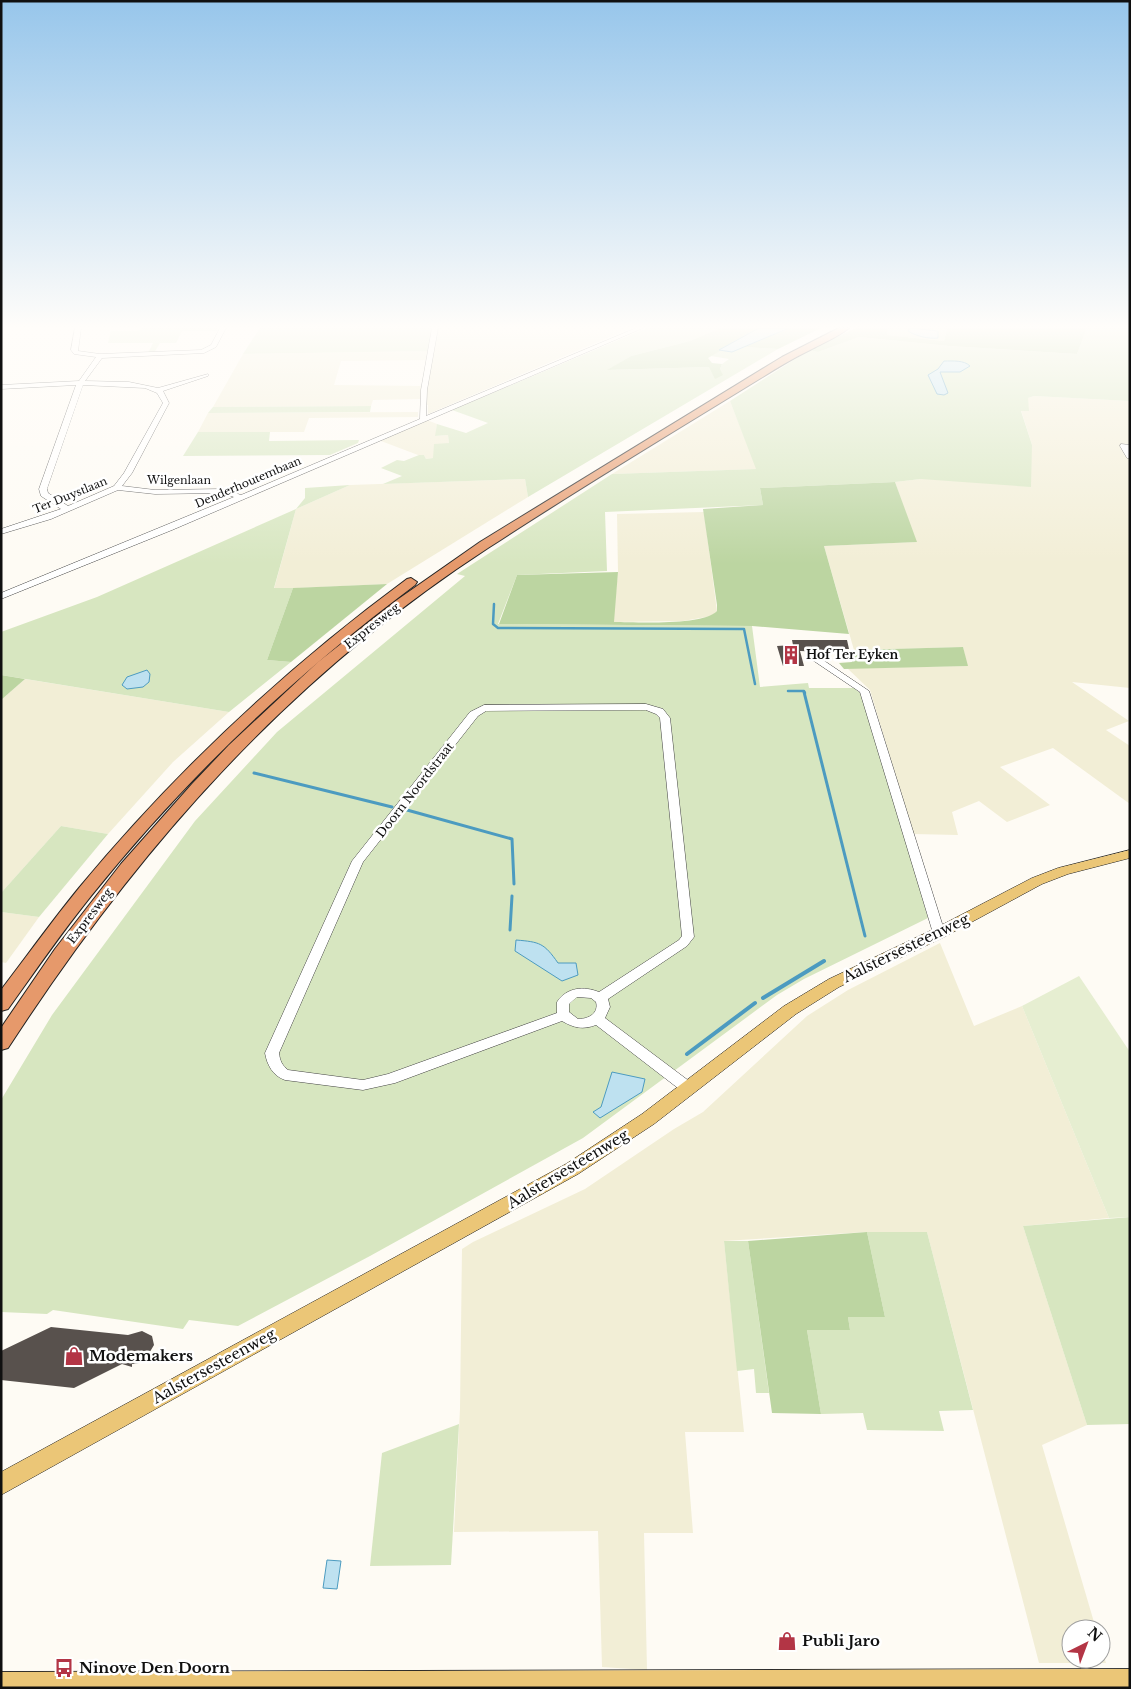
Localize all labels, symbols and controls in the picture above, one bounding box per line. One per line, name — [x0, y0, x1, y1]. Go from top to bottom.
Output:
street label: Denderhoutembaan — [193, 453, 304, 511]
street label: Wilgenlaan — [146, 473, 211, 487]
street label: Ter Duystlaan — [31, 474, 109, 516]
street label: Expresweg — [341, 599, 403, 652]
building icon: Hof Ter Eyken — [780, 644, 802, 666]
place label: Hof Ter Eyken — [806, 647, 898, 662]
street label: Doorn Noordstraat — [373, 739, 457, 840]
street label: Expresweg — [64, 884, 116, 947]
street label: Aalstersesteenweg — [839, 908, 973, 987]
street label: Aalstersesteenweg — [503, 1124, 633, 1213]
street label: Aalstersesteenweg — [148, 1323, 280, 1408]
shop icon: Modemakers — [63, 1345, 85, 1367]
place label: Modemakers — [89, 1346, 193, 1365]
north arrow — [1061, 1619, 1111, 1669]
text: N — [1084, 1623, 1106, 1645]
shop icon: Publi Jaro — [776, 1630, 798, 1652]
place label: Publi Jaro — [802, 1631, 880, 1650]
bus stop icon: Ninove Den Doorn — [53, 1657, 75, 1679]
place label: Ninove Den Doorn — [79, 1658, 230, 1677]

